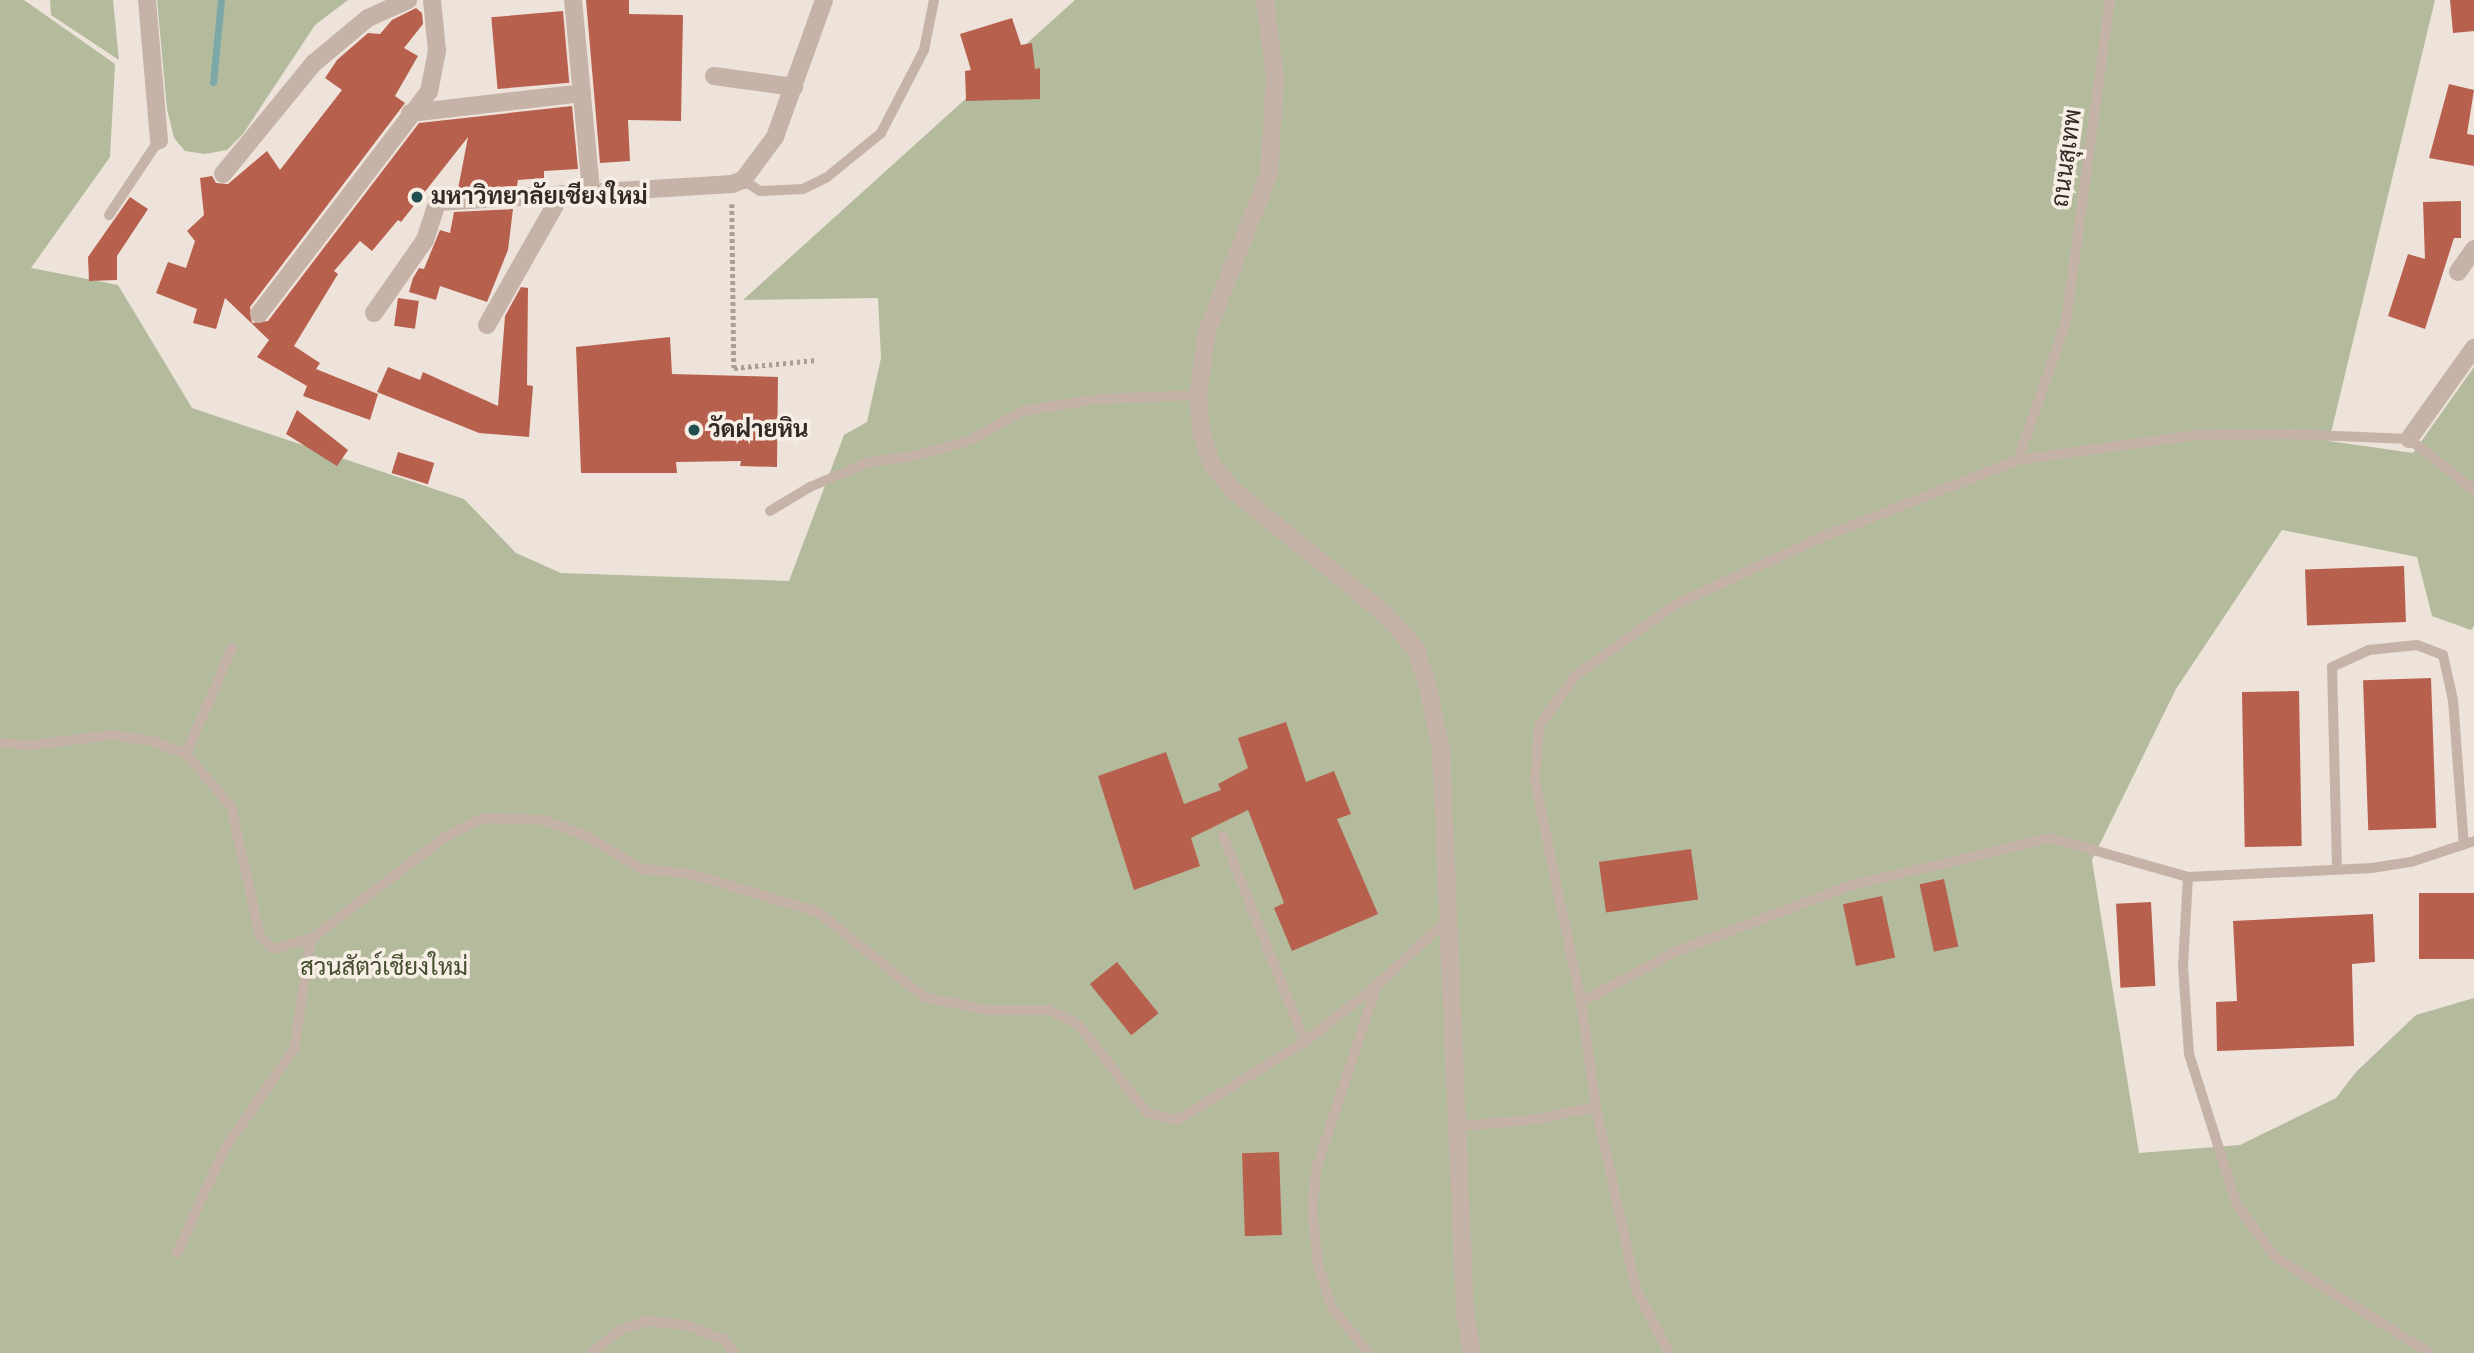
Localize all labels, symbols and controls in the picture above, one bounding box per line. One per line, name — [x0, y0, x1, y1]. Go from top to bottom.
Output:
street label: ถนนสุเทพ — [2046, 107, 2088, 209]
place label: มหาวิทยาลัยเชียงใหม่ — [431, 183, 648, 211]
marker: มหาวิทยาลัยเชียงใหม่ — [409, 189, 425, 205]
place label: วัดฝายหิน — [708, 416, 809, 444]
marker: วัดฝายหิน — [686, 422, 702, 438]
park label: สวนสัตว์เชียงใหม่ — [300, 954, 468, 982]

